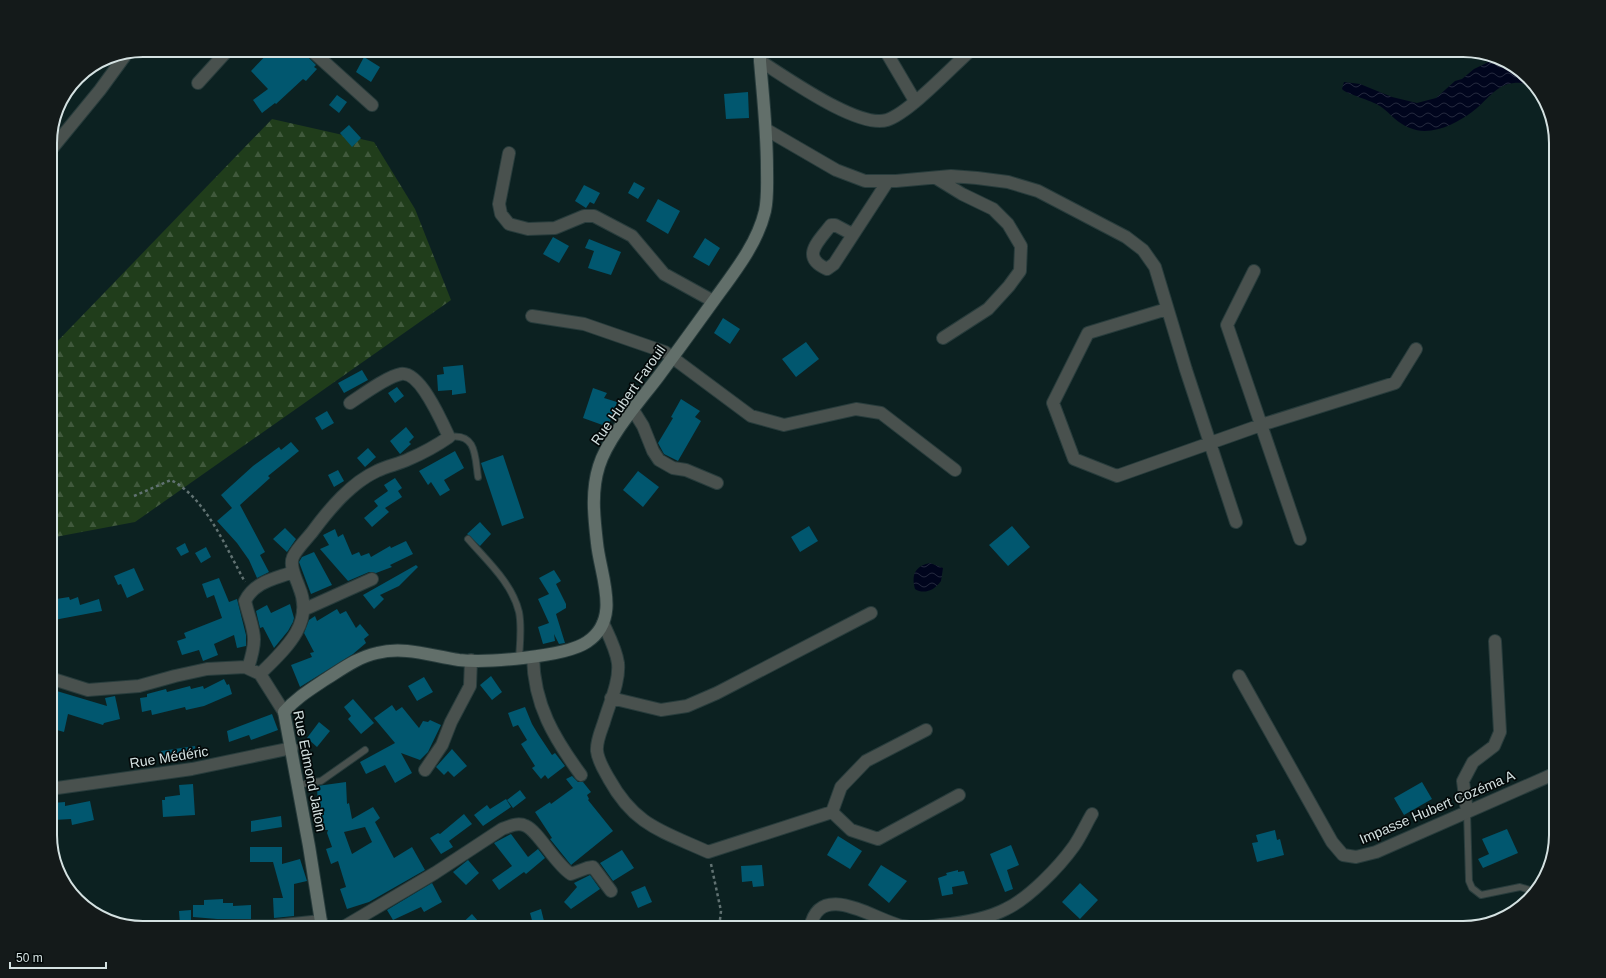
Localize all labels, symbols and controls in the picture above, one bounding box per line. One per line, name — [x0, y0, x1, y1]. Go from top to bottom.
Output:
street label: Rue Hubert Farouil — [588, 342, 668, 448]
street label: Rue Edmond Jalton — [290, 709, 330, 833]
street label: Rue Médéric — [129, 743, 209, 771]
street label: Impasse Hubert Cozéma A — [1357, 767, 1518, 847]
scale bar — [10, 944, 106, 970]
text: 50 m — [16, 951, 43, 965]

